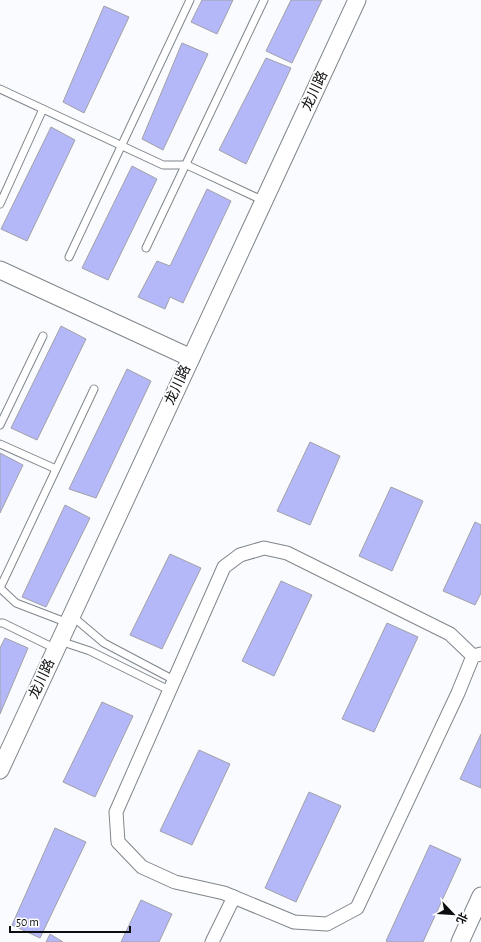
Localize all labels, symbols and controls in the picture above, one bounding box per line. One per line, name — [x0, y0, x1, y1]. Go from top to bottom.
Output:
street label: 龙川路 — [298, 68, 330, 113]
street label: 龙川路 — [161, 362, 193, 407]
street label: 龙川路 — [25, 656, 57, 701]
north arrow — [433, 894, 473, 934]
scale bar — [10, 908, 130, 934]
text: 北 — [454, 911, 469, 925]
text: 50 m — [16, 916, 39, 928]

